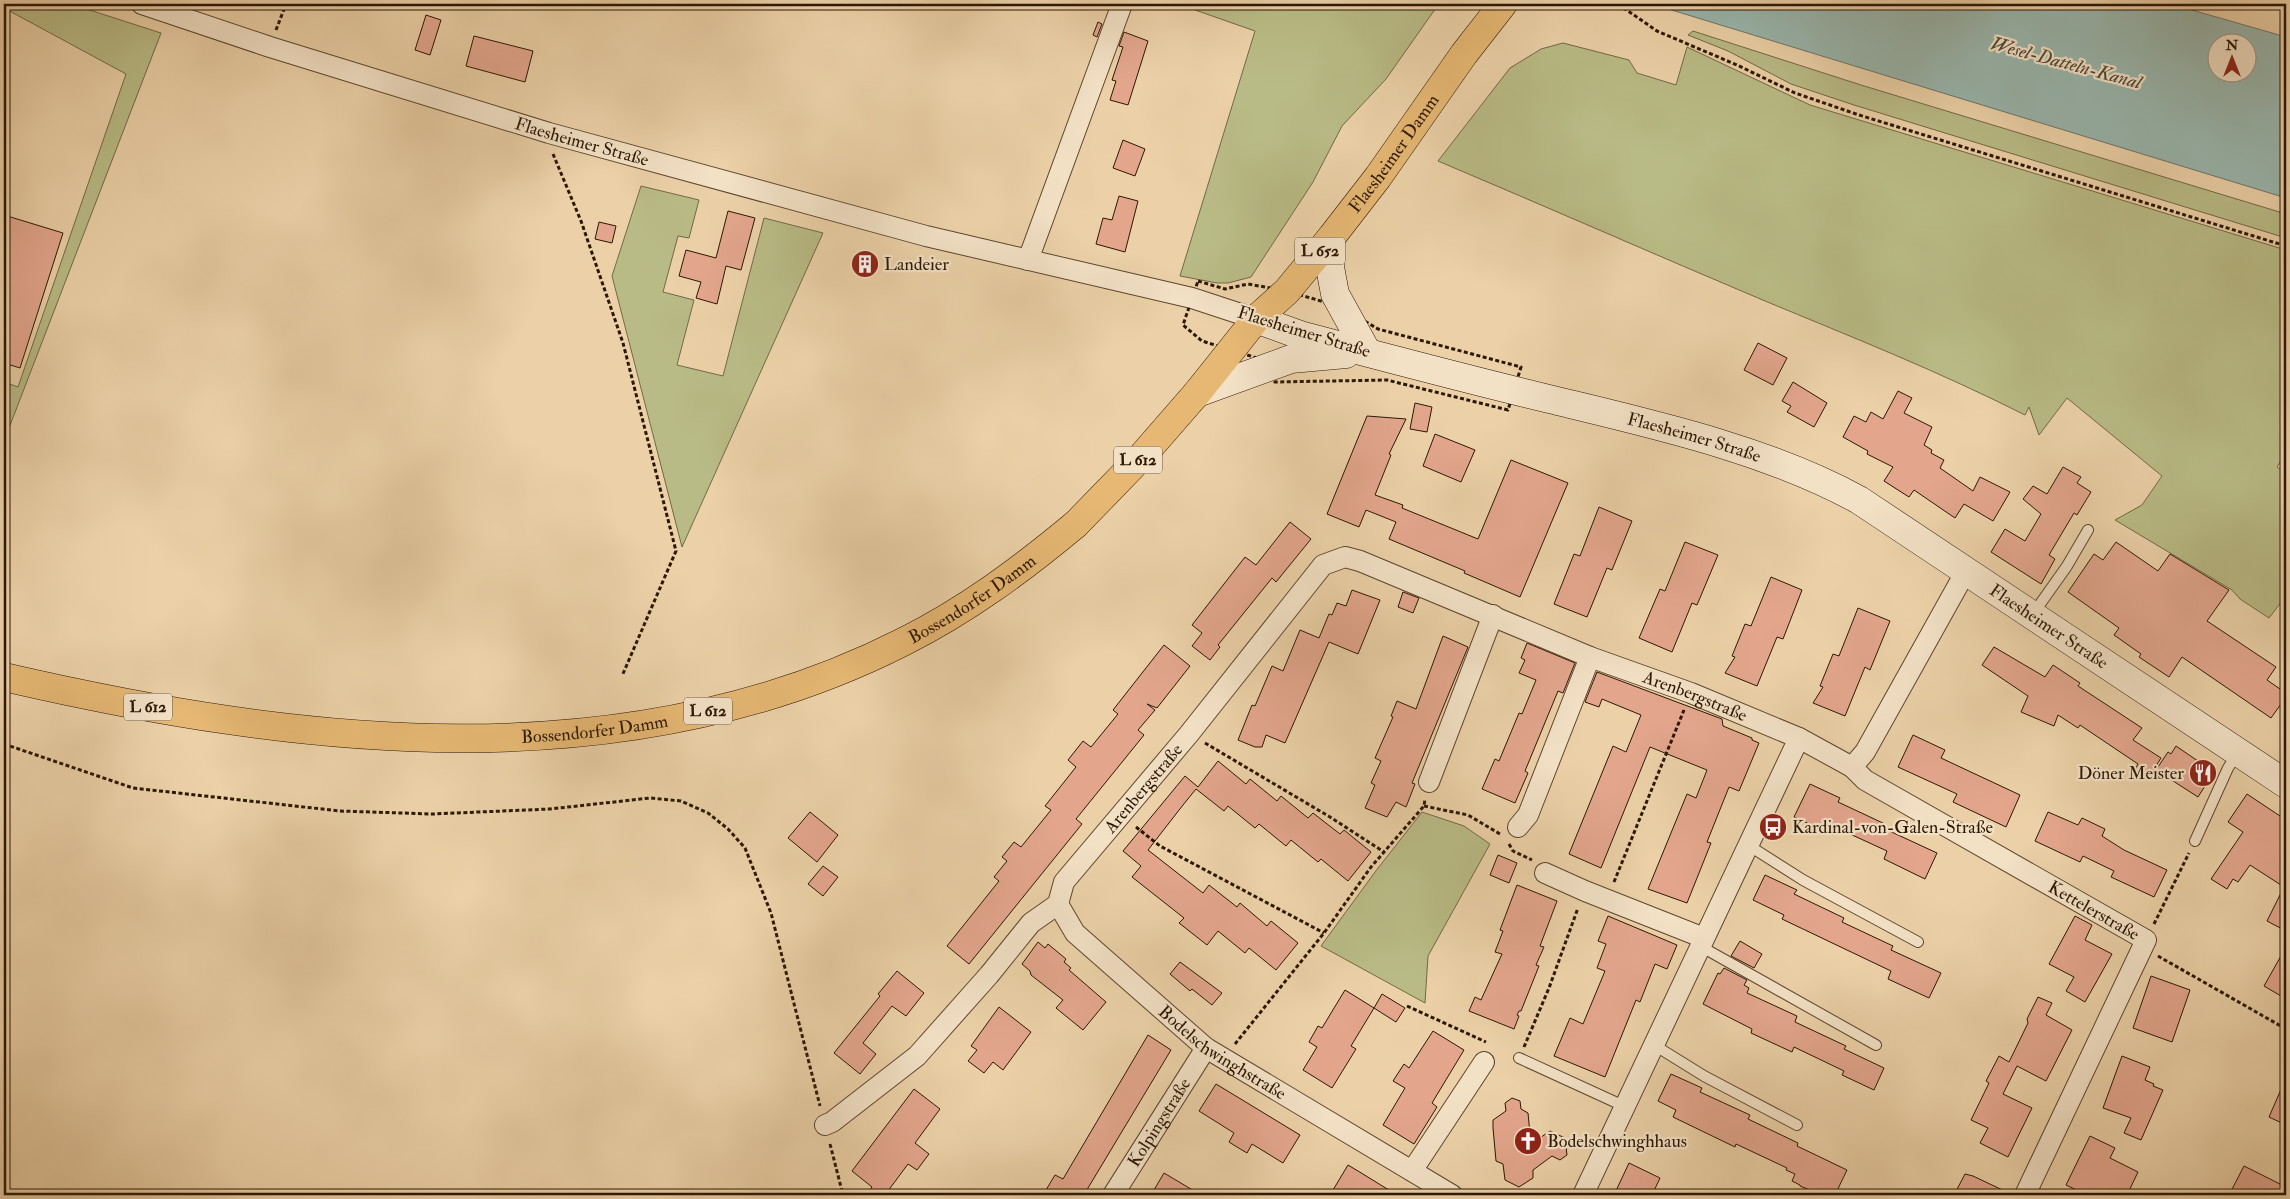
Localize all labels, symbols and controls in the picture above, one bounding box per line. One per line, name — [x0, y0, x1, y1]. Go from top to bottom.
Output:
water label: Wesel-Datteln-Kanal — [1988, 31, 2145, 95]
north arrow — [2208, 32, 2258, 82]
text: N — [2225, 37, 2239, 54]
street label: Flaesheimer Damm — [1343, 90, 1444, 217]
street label: Flaesheimer Straße — [512, 112, 652, 171]
road number: L 652 — [1295, 238, 1345, 264]
building icon: Landeier — [850, 249, 880, 279]
place label: Landeier — [884, 253, 949, 276]
street label: Flaesheimer Straße — [1235, 301, 1374, 363]
street label: Flaesheimer Straße — [1625, 407, 1764, 468]
road number: L 612 — [1114, 446, 1162, 474]
street label: Bossendorfer Damm — [904, 549, 1040, 649]
street label: Flaesheimer Straße — [1985, 579, 2113, 674]
street label: Arenbergstraße — [1639, 665, 1751, 727]
road number: L 612 — [124, 694, 172, 720]
road number: L 612 — [684, 698, 732, 724]
street label: Bossendorfer Damm — [521, 709, 670, 748]
street label: Arenbergstraße — [1098, 738, 1188, 838]
restaurant icon: Döner Meister — [2188, 758, 2218, 788]
place label: Döner Meister — [2078, 762, 2184, 785]
bus stop icon: Kardinal-von-Galen-Straße — [1758, 812, 1788, 842]
place label: Kardinal-von-Galen-Straße — [1792, 816, 1993, 839]
street label: Kettelerstraße — [2044, 875, 2144, 946]
street label: Bodelschwinghstraße — [1154, 1000, 1291, 1105]
street label: Kolpingstraße — [1122, 1073, 1196, 1171]
church icon: Bodelschwinghhaus — [1513, 1126, 1543, 1156]
place label: Bodelschwinghhaus — [1547, 1130, 1687, 1153]

